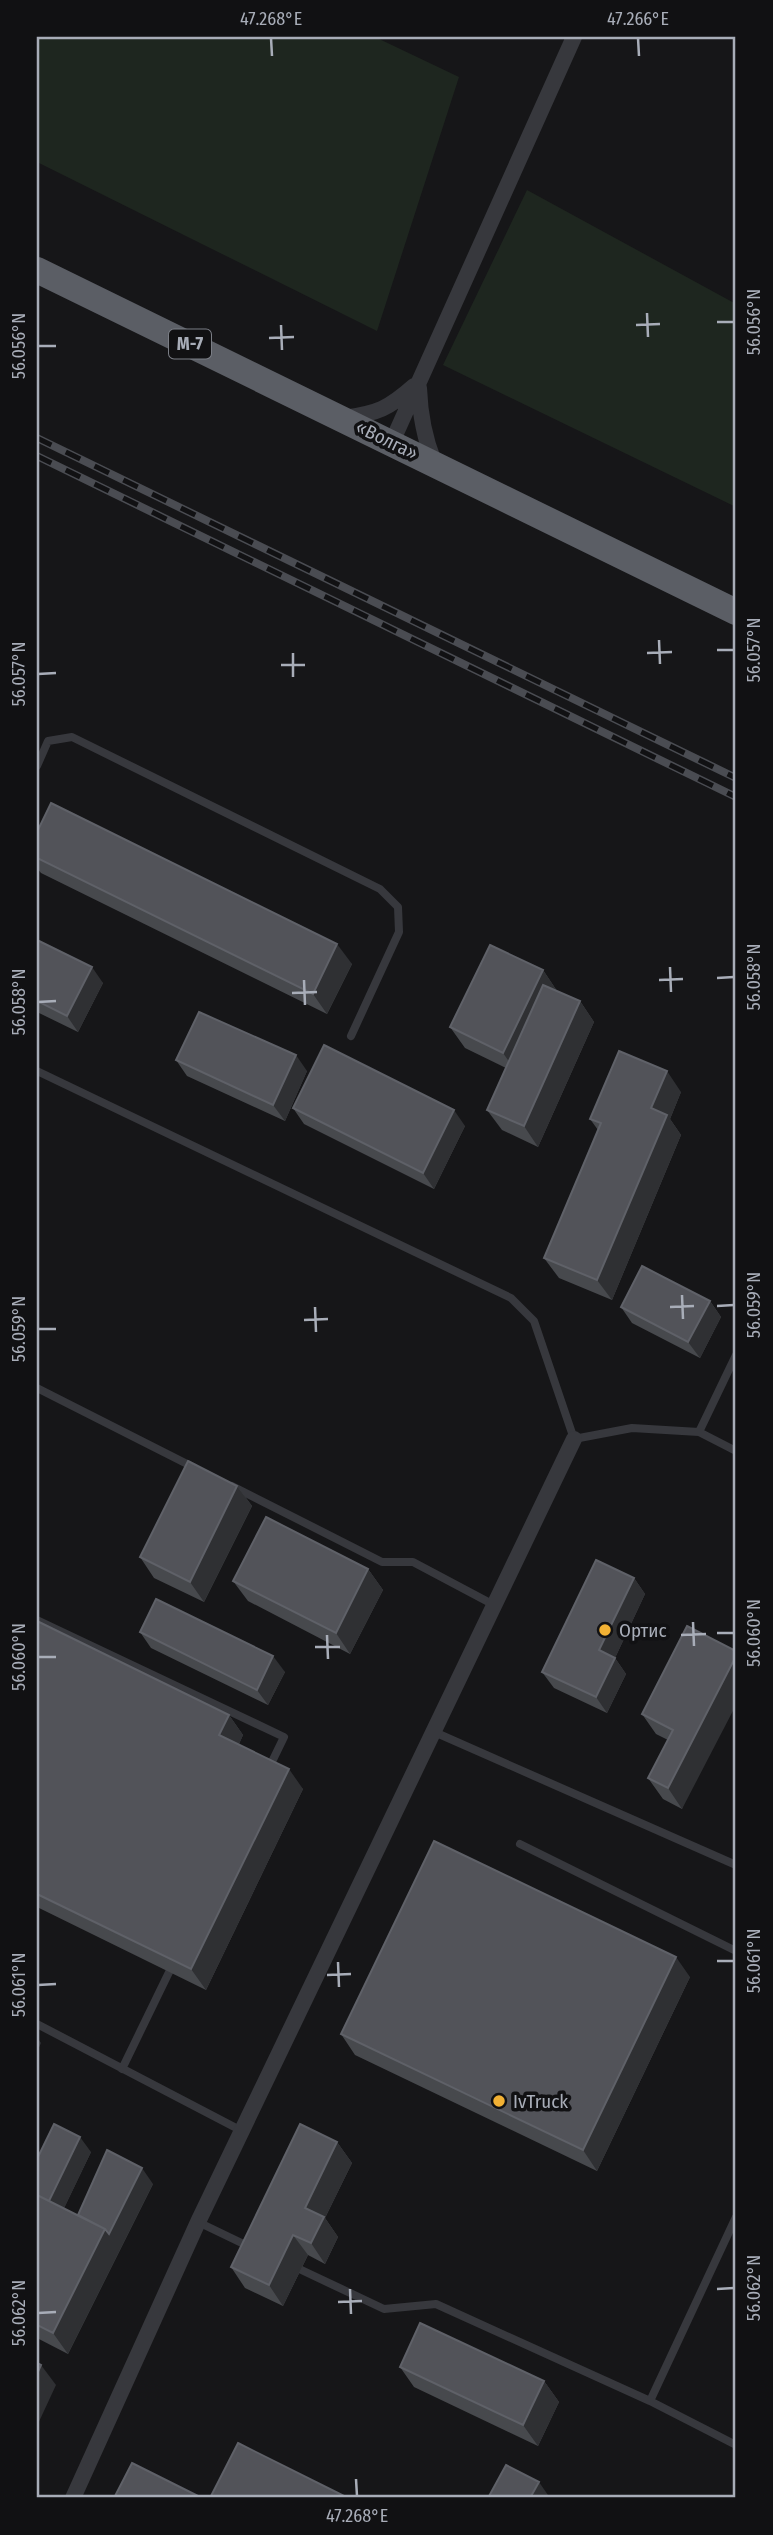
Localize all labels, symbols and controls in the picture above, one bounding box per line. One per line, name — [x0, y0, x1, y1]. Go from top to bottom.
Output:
text: 47.268°E — [240, 8, 302, 30]
text: 47.266°E — [607, 8, 669, 30]
text: 56.056°N — [743, 289, 765, 355]
text: 56.056°N — [8, 313, 30, 379]
road number: М-7 — [169, 330, 211, 358]
street label: «Волга» — [352, 415, 422, 465]
text: 56.057°N — [743, 618, 765, 682]
text: 56.057°N — [8, 642, 30, 706]
text: 56.058°N — [743, 944, 765, 1010]
text: 56.058°N — [8, 969, 30, 1035]
text: 56.059°N — [743, 1272, 765, 1338]
text: 56.059°N — [8, 1296, 30, 1362]
text: 56.060°N — [743, 1599, 765, 1667]
place label: Ортис — [619, 1619, 667, 1642]
marker: Ортис — [597, 1622, 613, 1638]
text: 56.060°N — [8, 1623, 30, 1691]
text: 56.061°N — [743, 1929, 765, 1993]
text: 56.061°N — [8, 1953, 30, 2017]
place label: IvTruck — [513, 2090, 568, 2113]
marker: IvTruck — [491, 2093, 507, 2109]
text: 56.062°N — [743, 2255, 765, 2321]
text: 56.062°N — [8, 2280, 30, 2346]
text: 47.268°E — [326, 2505, 388, 2527]

